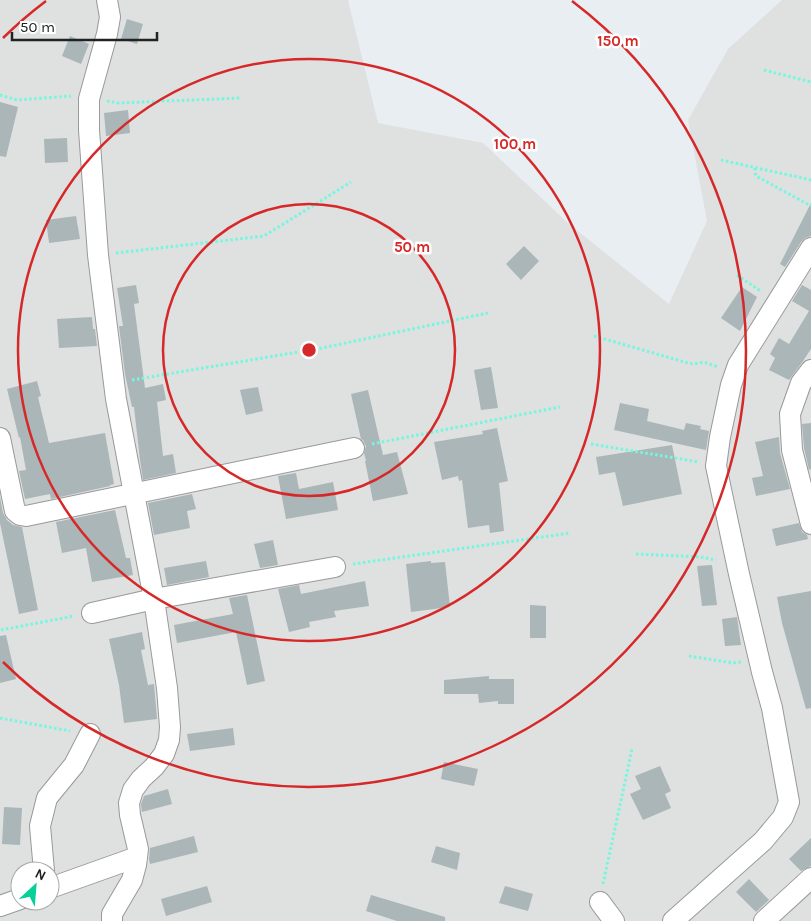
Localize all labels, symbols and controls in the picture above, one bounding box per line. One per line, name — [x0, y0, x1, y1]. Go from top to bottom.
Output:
scale bar — [12, 10, 158, 42]
text: 50 m — [20, 18, 55, 36]
text: 150 m — [597, 32, 639, 50]
text: 100 m — [494, 135, 536, 153]
text: 50 m — [394, 238, 430, 256]
centre of rings — [300, 341, 318, 359]
north arrow — [10, 861, 60, 911]
text: N — [32, 865, 49, 885]

